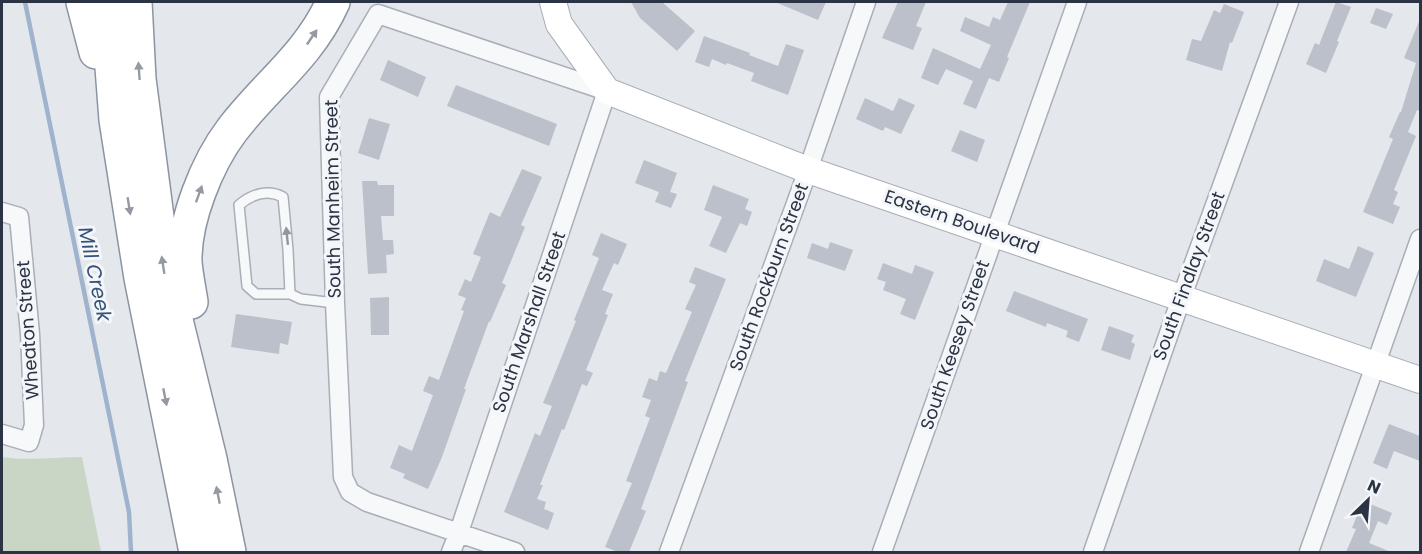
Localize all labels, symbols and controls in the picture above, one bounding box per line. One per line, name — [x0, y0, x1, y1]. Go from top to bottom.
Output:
one-way arrow — [307, 29, 318, 46]
one-way arrow — [134, 62, 143, 81]
street label: South Manheim Street — [318, 99, 347, 299]
street label: South Rockburn Street — [723, 179, 814, 374]
street label: Eastern Boulevard — [881, 183, 1043, 260]
one-way arrow — [195, 185, 205, 203]
street label: South Findlay Street — [1146, 188, 1231, 364]
one-way arrow — [125, 196, 134, 215]
water label: Mill Creek — [71, 224, 119, 325]
one-way arrow — [282, 226, 292, 245]
street label: South Marshall Street — [486, 228, 571, 416]
one-way arrow — [159, 255, 168, 274]
street label: South Keesey Street — [914, 257, 995, 433]
street label: Wheaton Street — [10, 260, 45, 401]
one-way arrow — [160, 388, 170, 407]
north arrow — [1338, 470, 1398, 530]
text: N — [1364, 474, 1384, 500]
one-way arrow — [213, 485, 222, 504]

